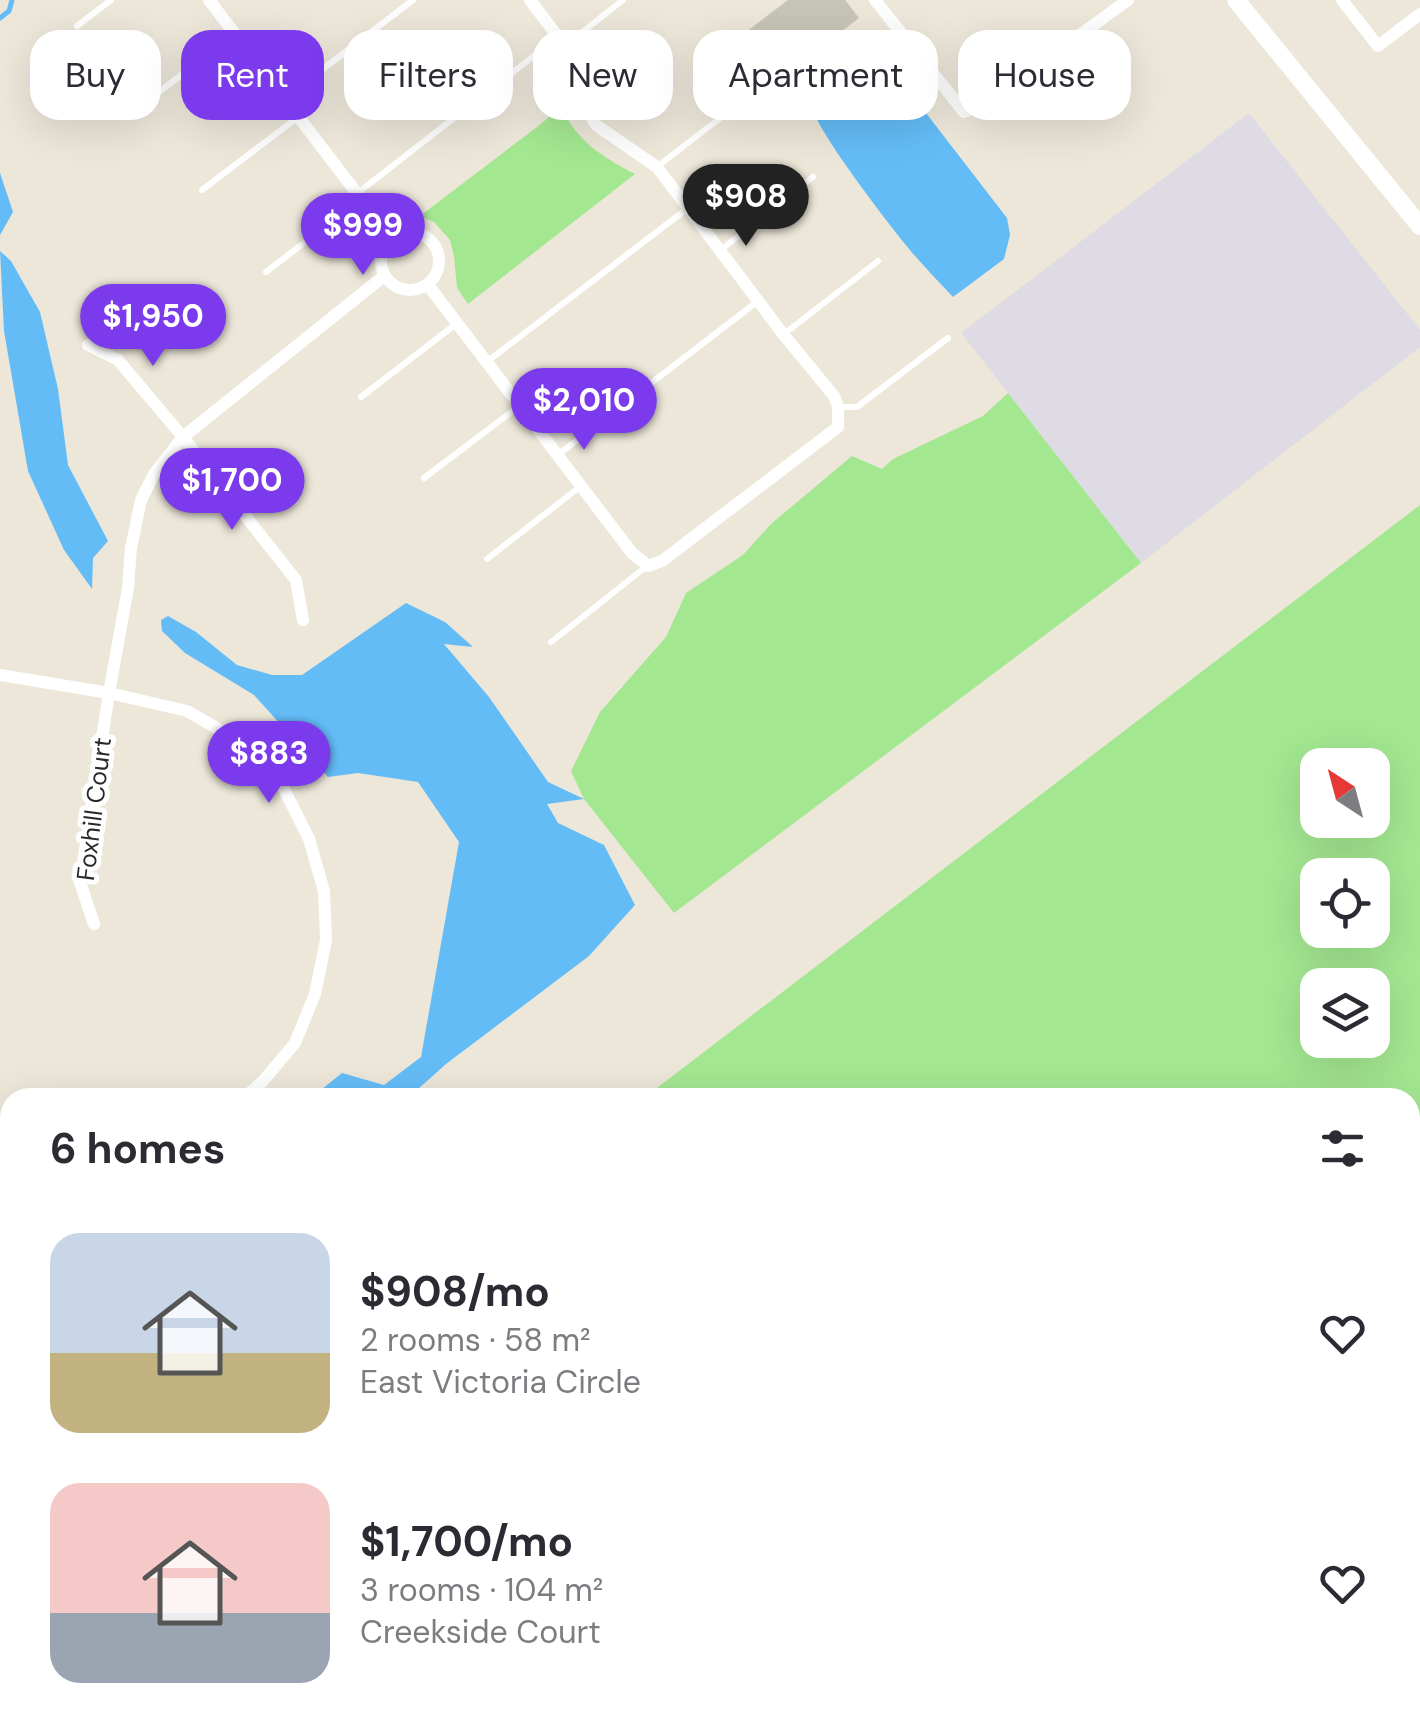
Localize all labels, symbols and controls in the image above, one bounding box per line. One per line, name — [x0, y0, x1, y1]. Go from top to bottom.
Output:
chip: Buy — [30, 30, 161, 120]
chip: Rent — [181, 30, 324, 120]
chip: Filters — [344, 30, 513, 120]
chip: New — [533, 30, 673, 120]
chip: Apartment — [693, 30, 938, 120]
chip: House — [958, 30, 1131, 120]
pin: $908 — [687, 164, 805, 249]
text: $908 — [705, 175, 787, 217]
pin: $999 — [304, 193, 422, 278]
text: $999 — [323, 204, 403, 246]
pin: $1,950 — [72, 284, 234, 369]
text: $1,950 — [102, 295, 204, 337]
pin: $2,010 — [503, 368, 665, 453]
text: $2,010 — [533, 379, 635, 421]
pin: $1,700 — [151, 448, 313, 533]
text: $1,700 — [182, 459, 282, 501]
pin: $883 — [210, 721, 328, 806]
text: $883 — [229, 732, 309, 774]
street label: Foxhill Court — [69, 736, 119, 882]
north arrow — [1300, 748, 1390, 838]
map controls — [1300, 748, 1390, 1058]
button: locate — [1300, 858, 1390, 948]
button: layers — [1300, 968, 1390, 1058]
text: 6 homes — [50, 1121, 225, 1176]
icon: filters — [1315, 1121, 1370, 1176]
text: $908/mo — [360, 1264, 550, 1319]
icon: home — [130, 1273, 250, 1393]
icon: heart — [1315, 1306, 1370, 1361]
text: 2 rooms · 58 m² — [360, 1319, 591, 1361]
text: East Victoria Circle — [360, 1361, 641, 1403]
text: $1,700/mo — [360, 1514, 573, 1569]
icon: home — [130, 1523, 250, 1643]
icon: heart — [1315, 1556, 1370, 1611]
text: 3 rooms · 104 m² — [360, 1569, 603, 1611]
text: Creekside Court — [360, 1611, 601, 1653]

